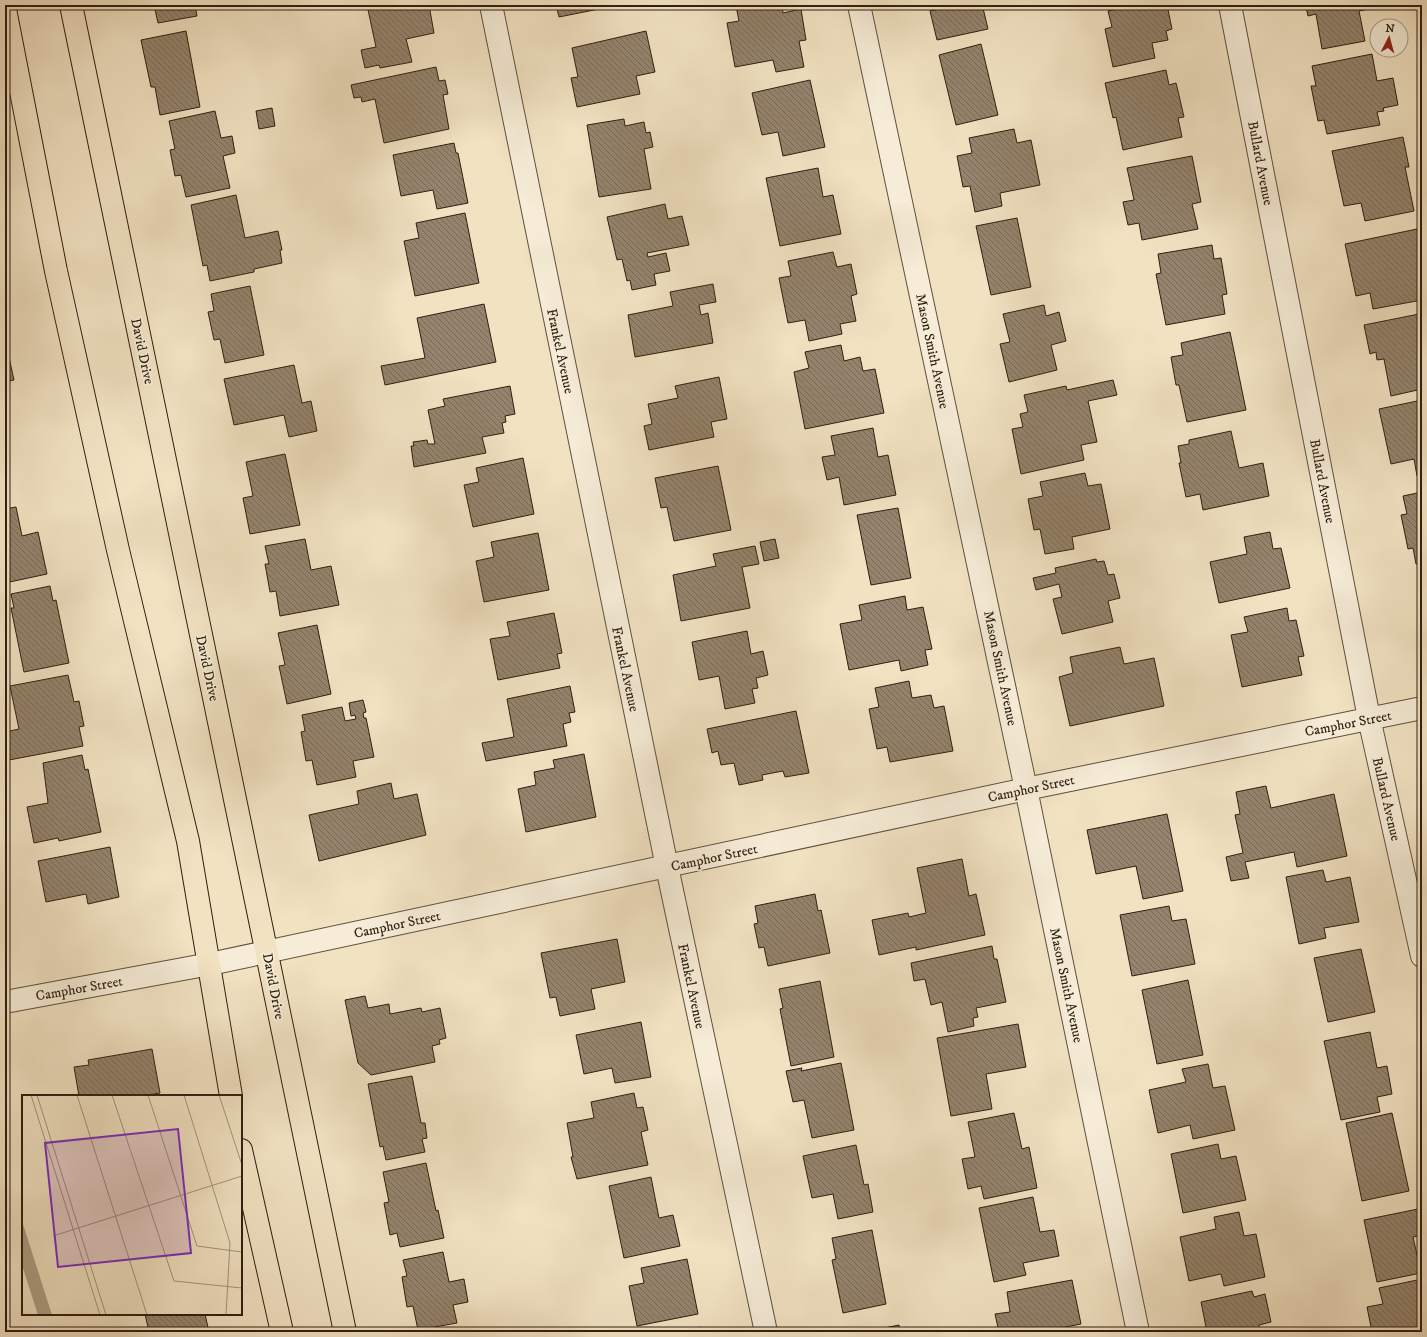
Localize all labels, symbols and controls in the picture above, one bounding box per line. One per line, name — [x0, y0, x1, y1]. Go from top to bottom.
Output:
north arrow — [1369, 18, 1409, 58]
text: N — [1385, 22, 1395, 36]
street label: Bullard Avenue — [1243, 120, 1277, 207]
street label: Mason Smith Avenue — [911, 292, 953, 411]
street label: Frankel Avenue — [542, 307, 578, 396]
street label: David Drive — [126, 316, 158, 386]
street label: Bullard Avenue — [1305, 438, 1339, 525]
street label: Mason Smith Avenue — [979, 609, 1021, 728]
street label: Frankel Avenue — [607, 625, 643, 714]
street label: David Drive — [191, 633, 223, 703]
street label: Camphor Street — [1303, 707, 1394, 741]
street label: Bullard Avenue — [1368, 756, 1404, 843]
street label: Camphor Street — [986, 771, 1077, 807]
street label: Camphor Street — [669, 840, 760, 876]
street label: Camphor Street — [352, 907, 443, 943]
street label: Mason Smith Avenue — [1045, 926, 1087, 1045]
street label: Frankel Avenue — [673, 942, 709, 1031]
street label: David Drive — [258, 951, 288, 1021]
street label: Camphor Street — [34, 972, 125, 1005]
inset map — [22, 1095, 242, 1315]

